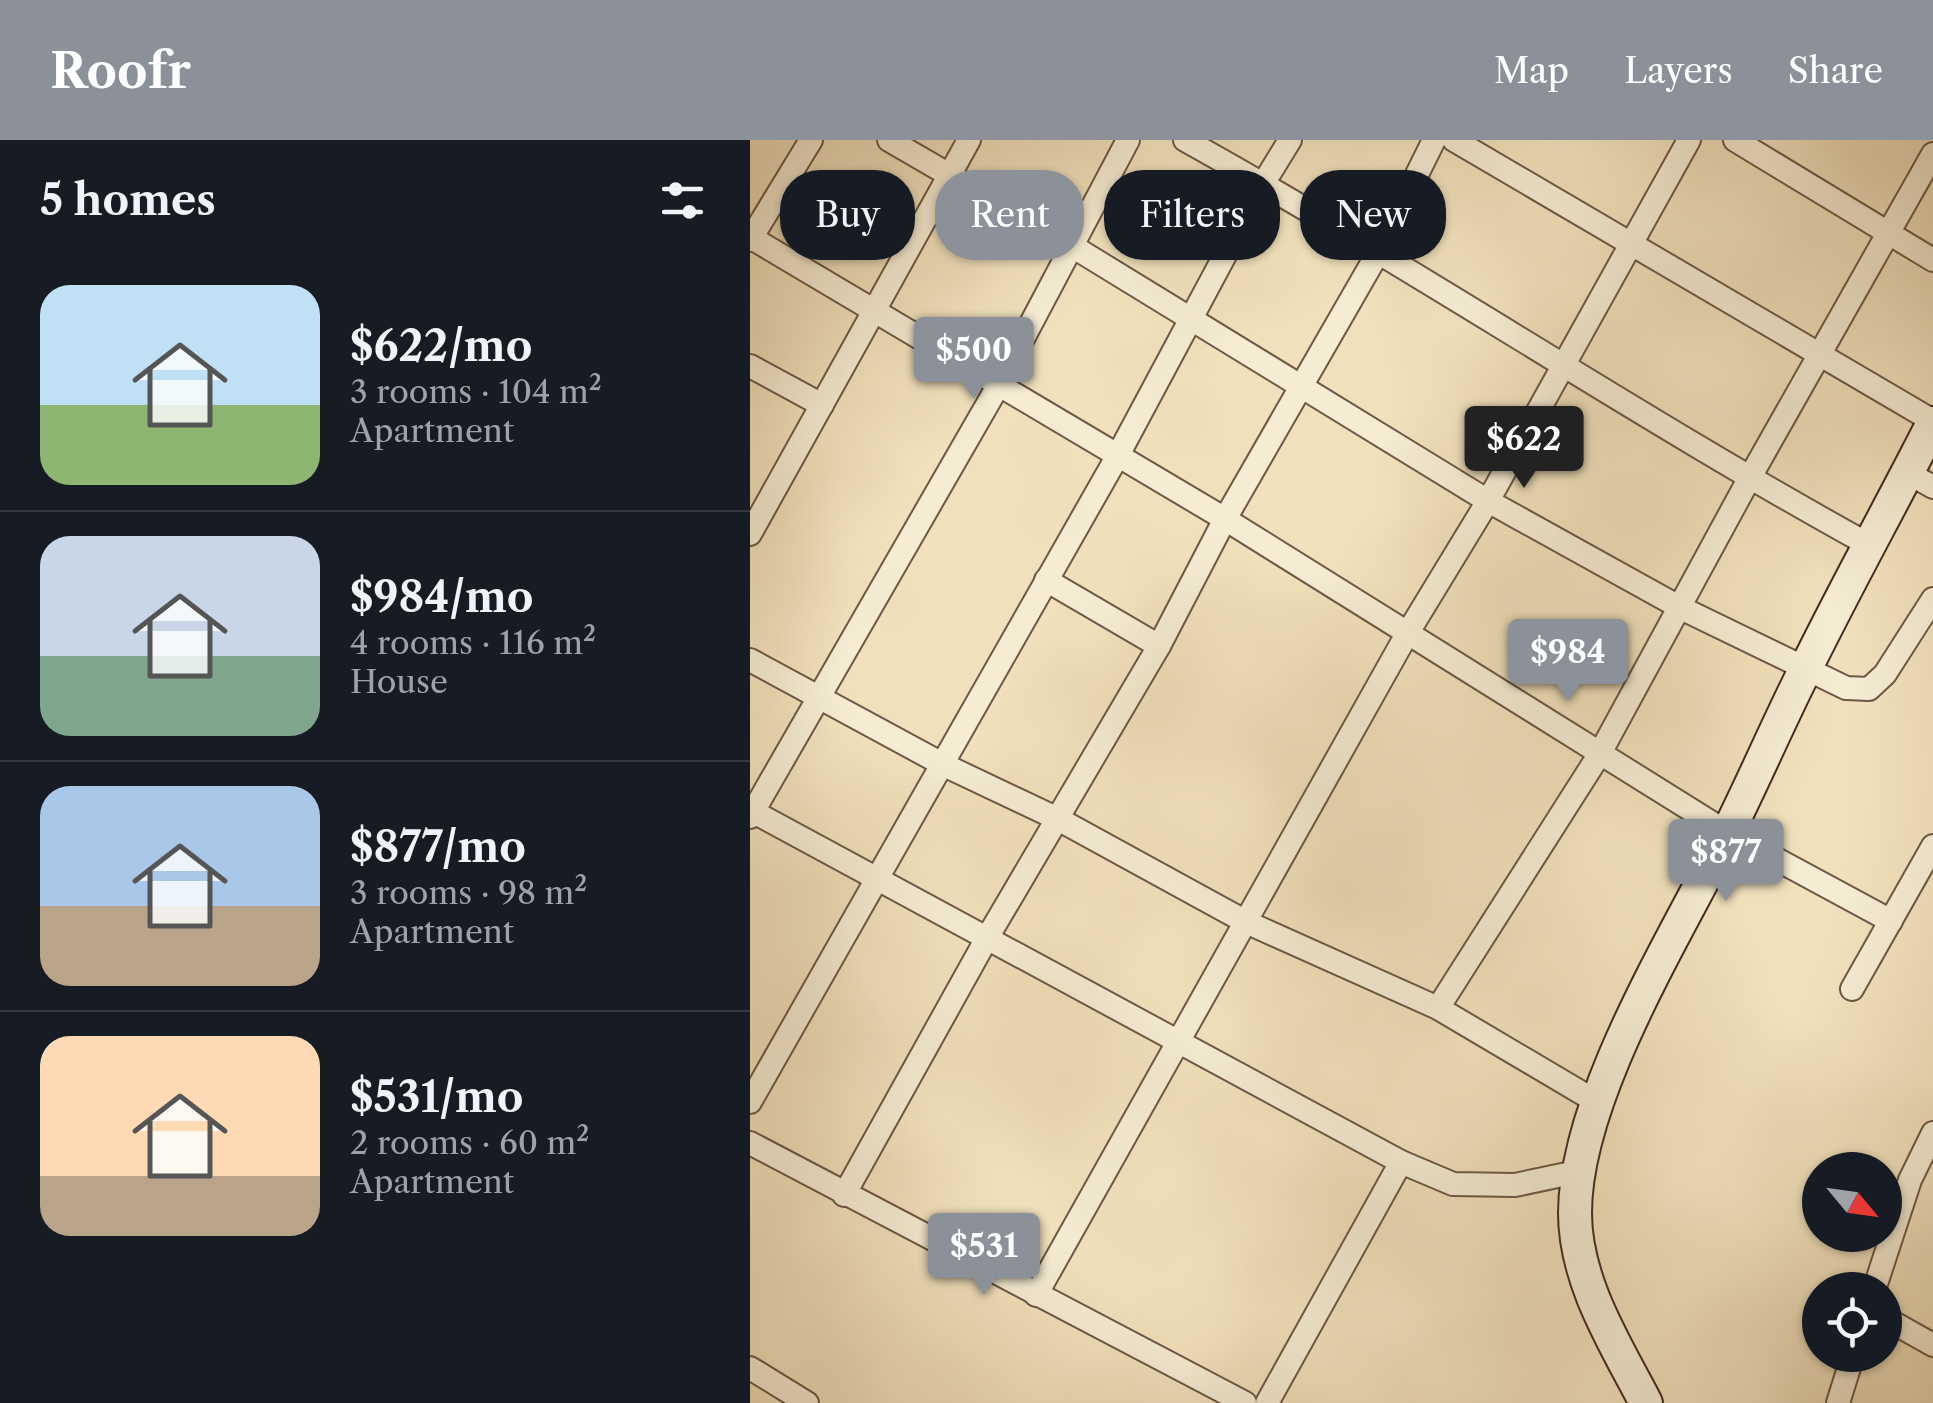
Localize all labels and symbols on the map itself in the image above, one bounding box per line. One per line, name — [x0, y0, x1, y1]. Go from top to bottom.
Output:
pin: $500 — [915, 317, 1033, 402]
pin: $622 — [1465, 406, 1583, 491]
pin: $984 — [1509, 619, 1627, 704]
pin: $877 — [1667, 819, 1785, 904]
north arrow — [1802, 1152, 1902, 1252]
pin: $531 — [925, 1213, 1043, 1298]

